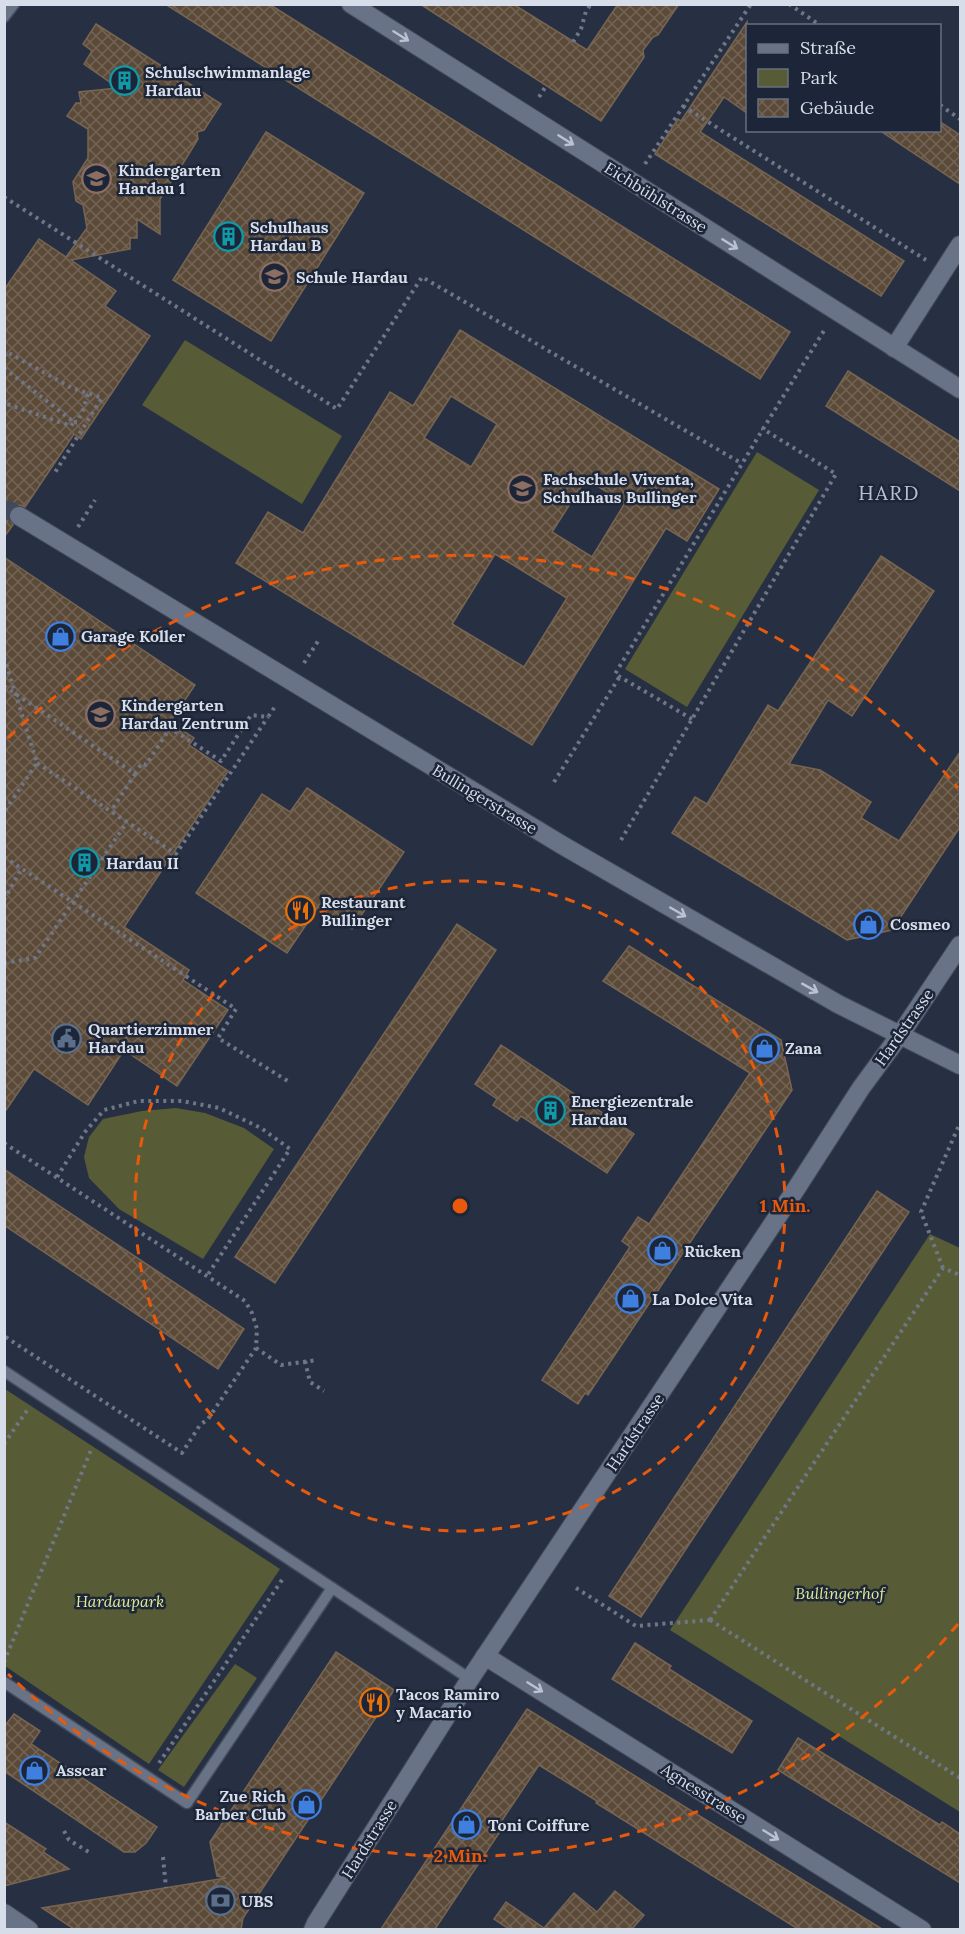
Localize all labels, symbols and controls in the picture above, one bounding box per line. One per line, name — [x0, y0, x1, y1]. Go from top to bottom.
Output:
legend — [746, 24, 941, 132]
one-way arrow — [392, 30, 409, 42]
text: Straße — [800, 36, 856, 59]
place label: Schulschwimmanlage Hardau — [145, 62, 311, 100]
building icon: Schulschwimmanlage Hardau — [108, 65, 140, 97]
text: Park — [800, 66, 838, 89]
text: Gebäude — [800, 96, 875, 119]
one-way arrow — [557, 134, 573, 146]
street label: Eichbühlstrasse — [601, 157, 711, 237]
place label: Kindergarten Hardau 1 — [118, 160, 221, 198]
school or university icon: Kindergarten Hardau 1 — [81, 163, 113, 195]
place label: Schulhaus Hardau B — [250, 217, 329, 255]
building icon: Schulhaus Hardau B — [213, 220, 245, 252]
one-way arrow — [722, 238, 739, 251]
school or university icon: Schule Hardau — [259, 261, 291, 293]
place label: Schule Hardau — [296, 267, 408, 287]
place label: Fachschule Viventa, Schulhaus Bullinger — [543, 469, 697, 507]
school or university icon: Fachschule Viventa, Schulhaus Bullinger — [506, 472, 538, 504]
district label: HARD — [858, 480, 920, 505]
shop icon: Garage Koller — [44, 620, 76, 652]
place label: Garage Koller — [81, 626, 186, 646]
place label: Kindergarten Hardau Zentrum — [121, 695, 249, 733]
school or university icon: Kindergarten Hardau Zentrum — [84, 698, 116, 730]
street label: Bullingerstrasse — [429, 760, 541, 838]
building icon: Hardau II — [69, 847, 101, 879]
place label: Hardau II — [106, 853, 179, 873]
place label: Restaurant Bullinger — [321, 892, 406, 930]
restaurant icon: Restaurant Bullinger — [284, 895, 316, 927]
one-way arrow — [669, 906, 686, 918]
shop icon: Cosmeo — [853, 908, 885, 940]
place label: Cosmeo — [890, 914, 950, 934]
one-way arrow — [800, 983, 818, 994]
street label: Hardstrasse — [870, 984, 938, 1069]
place label: Quartierzimmer Hardau — [88, 1019, 214, 1057]
public building icon: Quartierzimmer Hardau — [51, 1022, 83, 1054]
shop icon: Zana — [748, 1032, 780, 1064]
place label: Zana — [785, 1038, 822, 1058]
place label: Energiezentrale Hardau — [571, 1091, 694, 1129]
building icon: Energiezentrale Hardau — [534, 1094, 566, 1126]
text: 1 Min. — [760, 1194, 810, 1217]
centre of rings — [450, 1196, 470, 1216]
shop icon: Rücken — [647, 1235, 679, 1267]
place label: Rücken — [684, 1241, 741, 1261]
shop icon: La Dolce Vita — [615, 1283, 647, 1315]
place label: La Dolce Vita — [652, 1289, 753, 1309]
street label: Hardstrasse — [602, 1389, 668, 1475]
park label: Bullingerhof — [795, 1583, 886, 1603]
park label: Hardaupark — [76, 1591, 164, 1611]
one-way arrow — [526, 1682, 543, 1694]
place label: Tacos Ramiro y Macario — [396, 1684, 500, 1722]
restaurant icon: Tacos Ramiro y Macario — [359, 1687, 391, 1719]
shop icon: Asscar — [19, 1754, 51, 1786]
street label: Agnesstrasse — [657, 1758, 751, 1827]
place label: Asscar — [56, 1760, 107, 1780]
place label: Zue Rich Barber Club — [195, 1786, 286, 1824]
shop icon: Zue Rich Barber Club — [291, 1789, 323, 1821]
street label: Hardstrasse — [337, 1796, 401, 1882]
shop icon: Toni Coiffure — [451, 1809, 483, 1841]
place label: Toni Coiffure — [488, 1815, 590, 1835]
one-way arrow — [763, 1829, 780, 1842]
text: 2 Min. — [433, 1844, 487, 1867]
bank icon: UBS — [204, 1885, 236, 1917]
place label: UBS — [241, 1891, 274, 1911]

